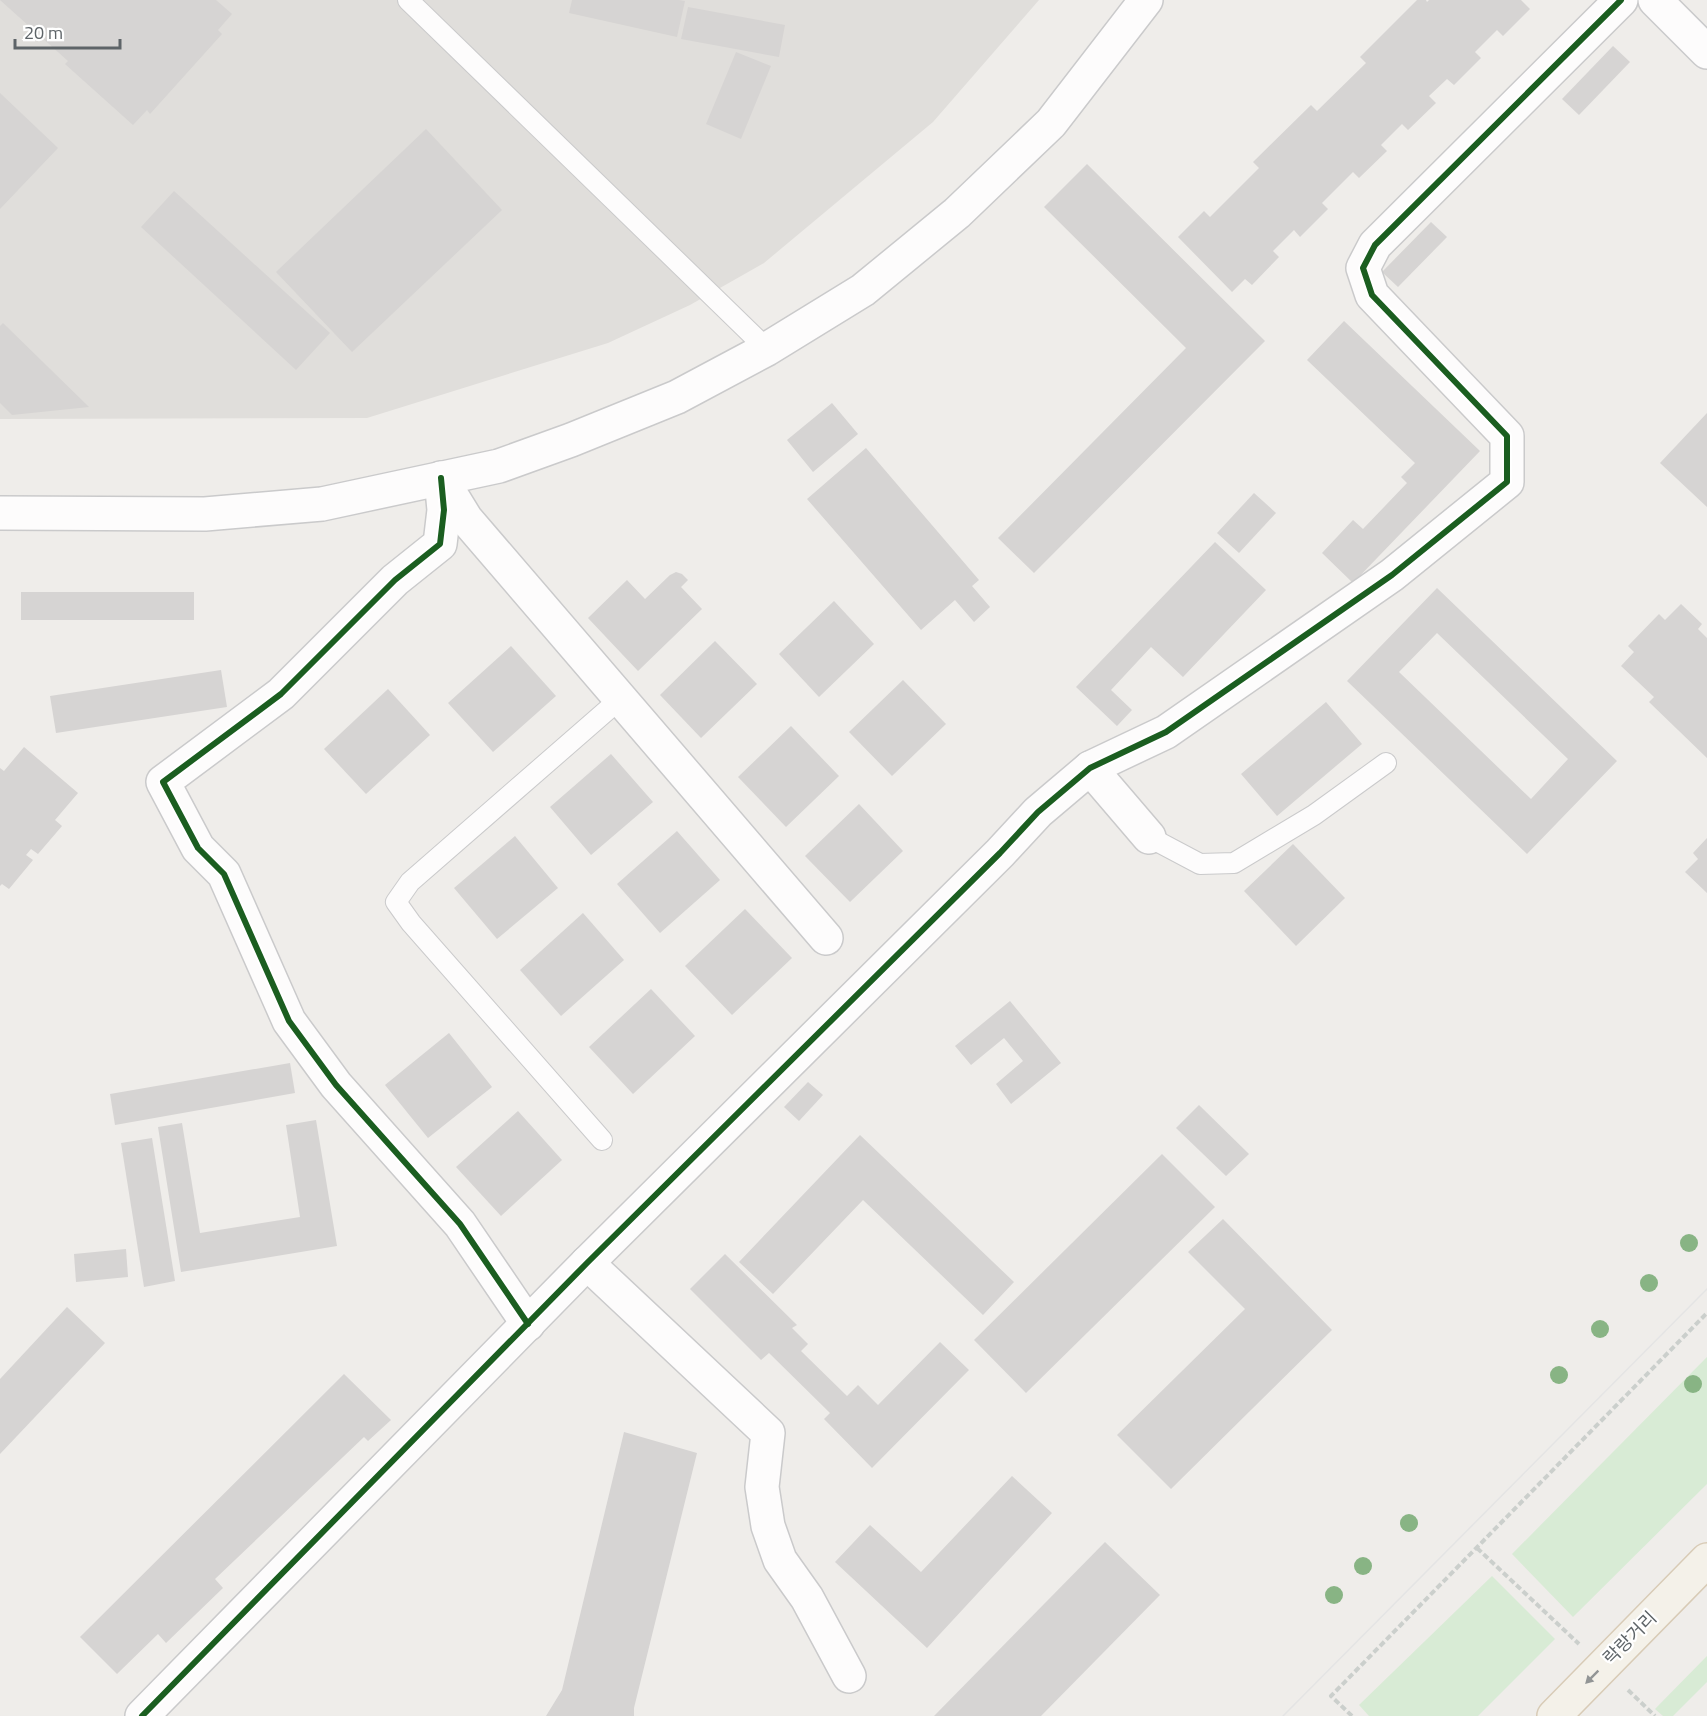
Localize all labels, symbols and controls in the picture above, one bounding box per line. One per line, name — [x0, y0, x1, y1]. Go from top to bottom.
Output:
scale bar — [15, 12, 120, 50]
text: 20 m — [24, 19, 63, 46]
street label: 락랑거리 — [1597, 1605, 1663, 1671]
one-way arrow — [1586, 1669, 1600, 1683]

